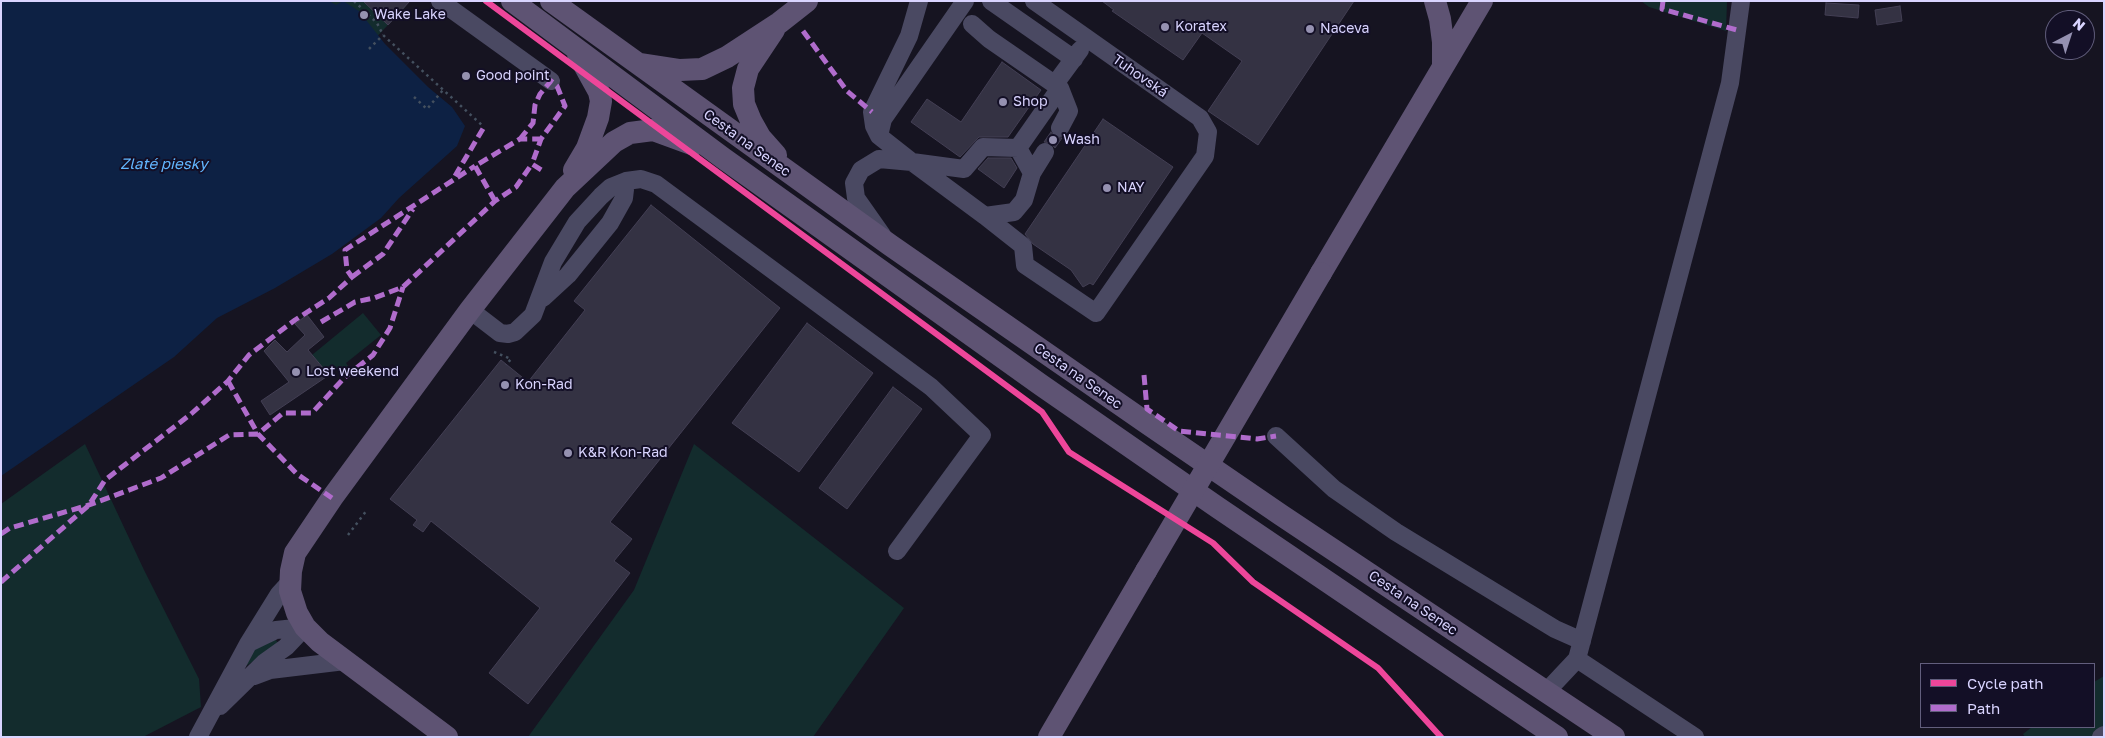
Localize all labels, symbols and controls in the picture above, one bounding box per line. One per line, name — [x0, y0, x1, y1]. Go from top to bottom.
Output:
place label: Wake Lake — [374, 7, 446, 23]
marker: Wake Lake — [358, 9, 370, 21]
north arrow — [2045, 10, 2095, 60]
text: N — [2070, 14, 2089, 34]
place label: Koratex — [1175, 19, 1227, 35]
marker: Koratex — [1159, 21, 1171, 33]
place label: Naceva — [1320, 21, 1369, 37]
marker: Naceva — [1304, 23, 1316, 35]
street label: Tuhovská — [1109, 51, 1171, 101]
place label: Good point — [476, 68, 550, 84]
marker: Good point — [460, 70, 472, 82]
place label: Shop — [1013, 94, 1048, 110]
marker: Shop — [997, 96, 1009, 108]
street label: Cesta na Senec — [700, 106, 794, 180]
place label: Wash — [1063, 132, 1100, 148]
marker: Wash — [1047, 134, 1059, 146]
water label: Zlaté piesky — [120, 155, 208, 173]
place label: NAY — [1117, 180, 1145, 196]
marker: NAY — [1101, 182, 1113, 194]
street label: Cesta na Senec — [1031, 339, 1125, 413]
place label: Lost weekend — [306, 364, 399, 380]
marker: Lost weekend — [290, 366, 302, 378]
place label: Kon-Rad — [515, 377, 573, 393]
marker: Kon-Rad — [499, 379, 511, 391]
place label: K&R Kon-Rad — [578, 445, 668, 461]
marker: K&R Kon-Rad — [562, 447, 574, 459]
street label: Cesta na Senec — [1365, 567, 1461, 639]
legend — [1920, 663, 2095, 728]
text: Cycle path — [1967, 674, 2043, 692]
text: Path — [1967, 699, 2000, 717]

